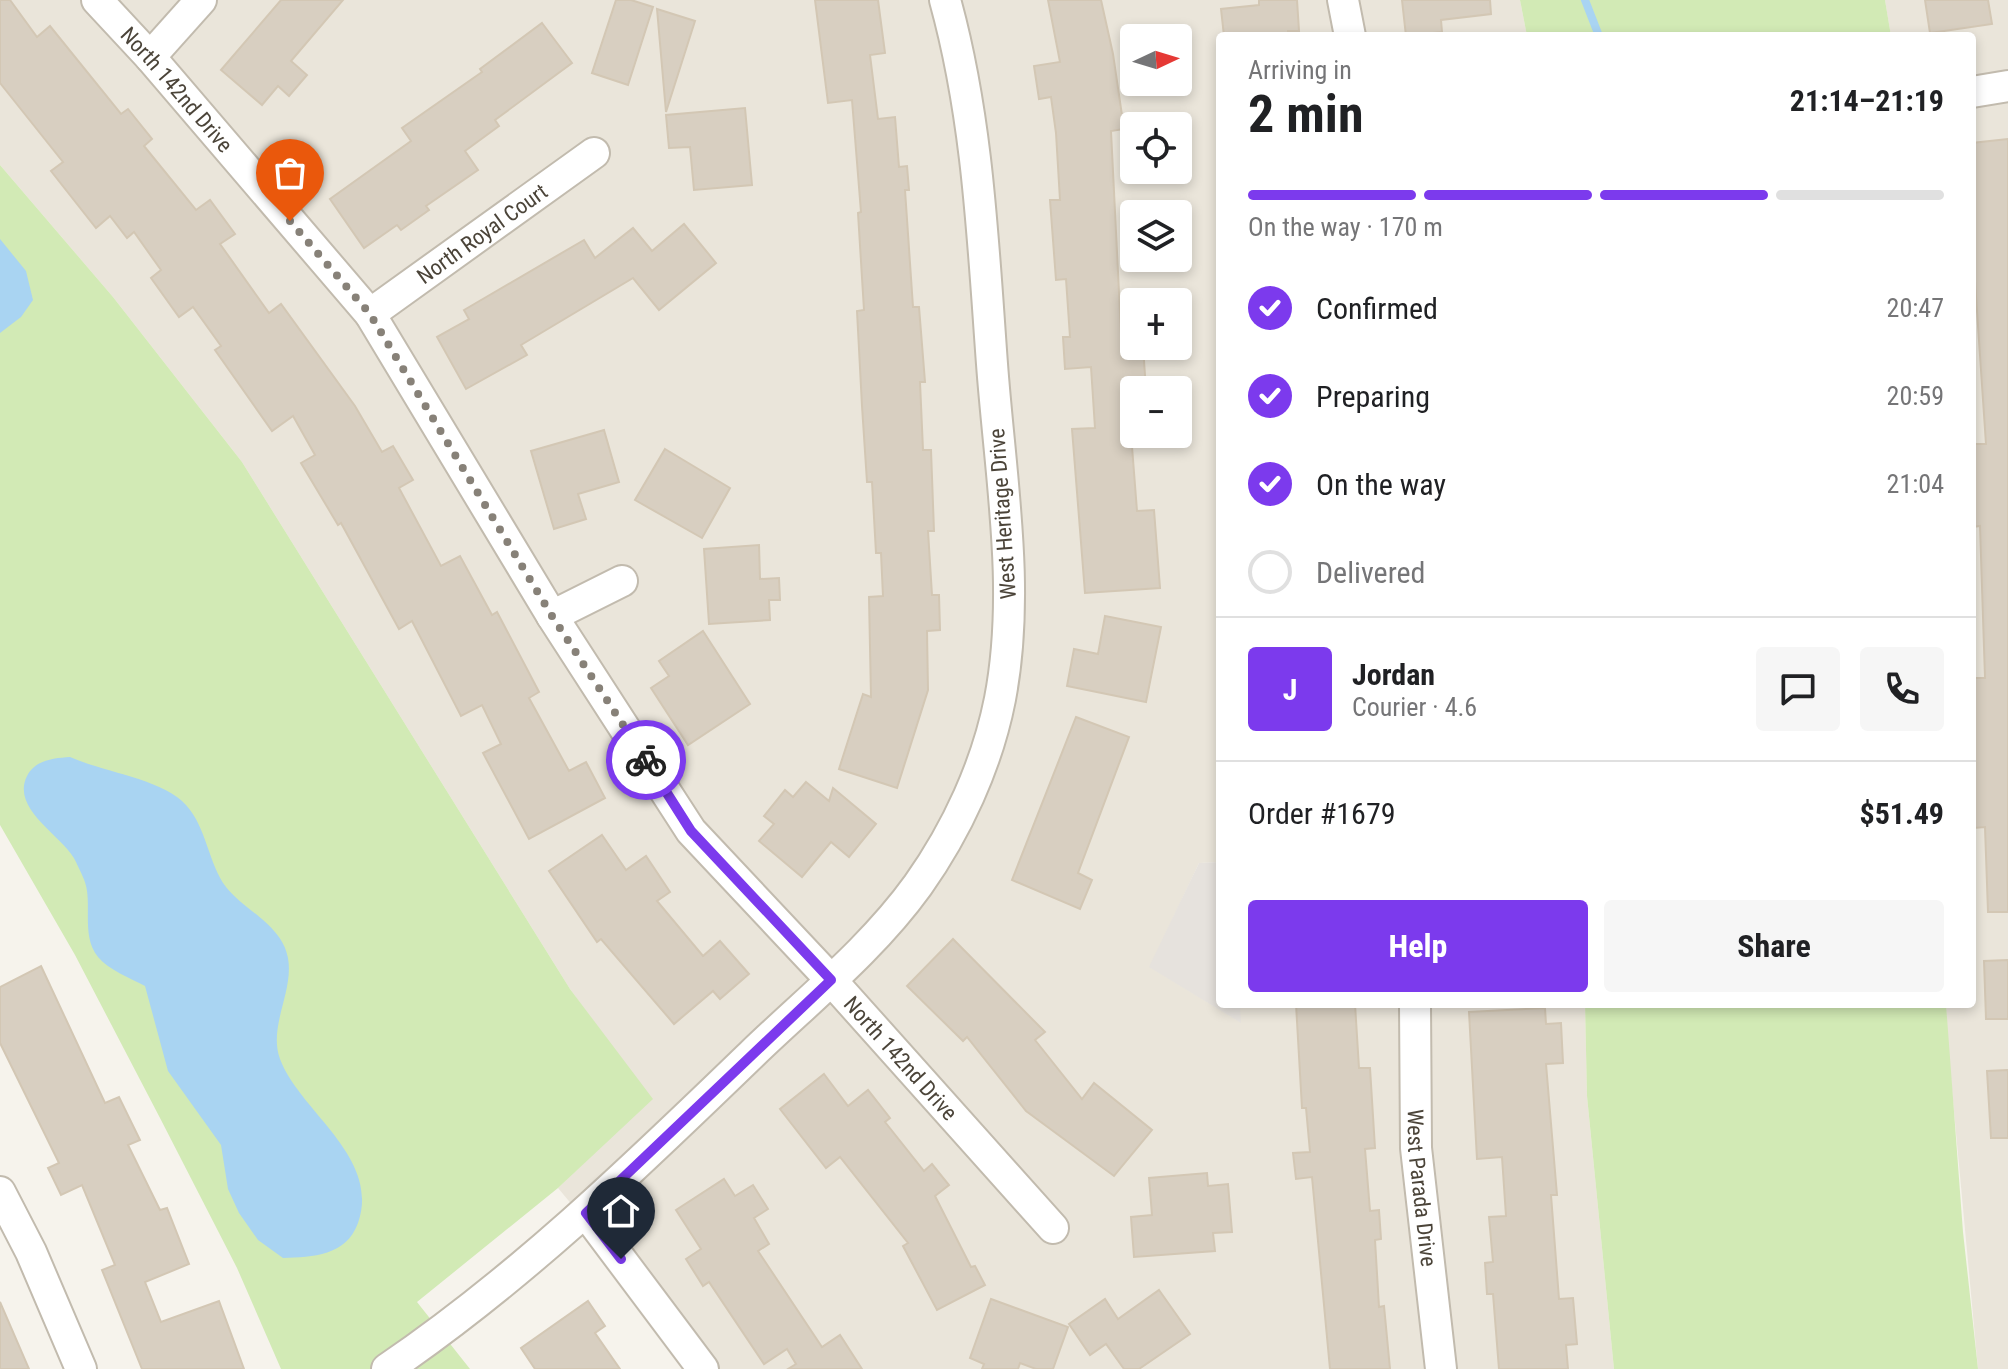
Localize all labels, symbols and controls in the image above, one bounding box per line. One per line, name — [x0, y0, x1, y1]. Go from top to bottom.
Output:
street label: North 142nd Drive — [116, 22, 238, 157]
north arrow — [1120, 24, 1192, 96]
map controls — [1120, 24, 1192, 448]
text: Arriving in — [1248, 55, 1352, 85]
text: 21:14–21:19 — [1790, 83, 1944, 118]
text: 2 min — [1248, 84, 1364, 145]
button: locate — [1120, 112, 1192, 184]
pin — [256, 139, 324, 221]
icon: bag — [268, 151, 312, 195]
street label: North Royal Court — [412, 179, 552, 289]
button: layers — [1120, 200, 1192, 272]
text: On the way · 170 m — [1248, 212, 1443, 242]
icon: check — [1248, 286, 1292, 330]
button: + — [1120, 288, 1192, 360]
text: Confirmed — [1316, 291, 1438, 326]
text: 20:47 — [1887, 293, 1944, 323]
icon: check — [1248, 374, 1292, 418]
button: − — [1120, 376, 1192, 448]
text: Preparing — [1316, 379, 1430, 414]
text: 20:59 — [1887, 381, 1944, 411]
street label: West Heritage Drive — [984, 428, 1021, 600]
icon: check — [1248, 462, 1292, 506]
text: On the way — [1316, 467, 1446, 502]
text: 21:04 — [1887, 469, 1944, 499]
text: Delivered — [1316, 555, 1425, 590]
button: chat — [1756, 647, 1840, 731]
button: phone — [1860, 647, 1944, 731]
text: Jordan — [1352, 657, 1435, 692]
text: J — [1283, 672, 1297, 707]
text: Courier · 4.6 — [1352, 692, 1477, 722]
courier — [606, 720, 686, 800]
icon: bike — [624, 738, 668, 782]
text: Order #1679 — [1248, 796, 1396, 831]
text: $51.49 — [1859, 796, 1944, 831]
button: Help — [1248, 900, 1588, 992]
button: Share — [1604, 900, 1944, 992]
street label: North 142nd Drive — [839, 991, 962, 1125]
street label: West Parada Drive — [1403, 1109, 1441, 1268]
pin — [587, 1177, 655, 1259]
icon: home — [599, 1189, 643, 1233]

